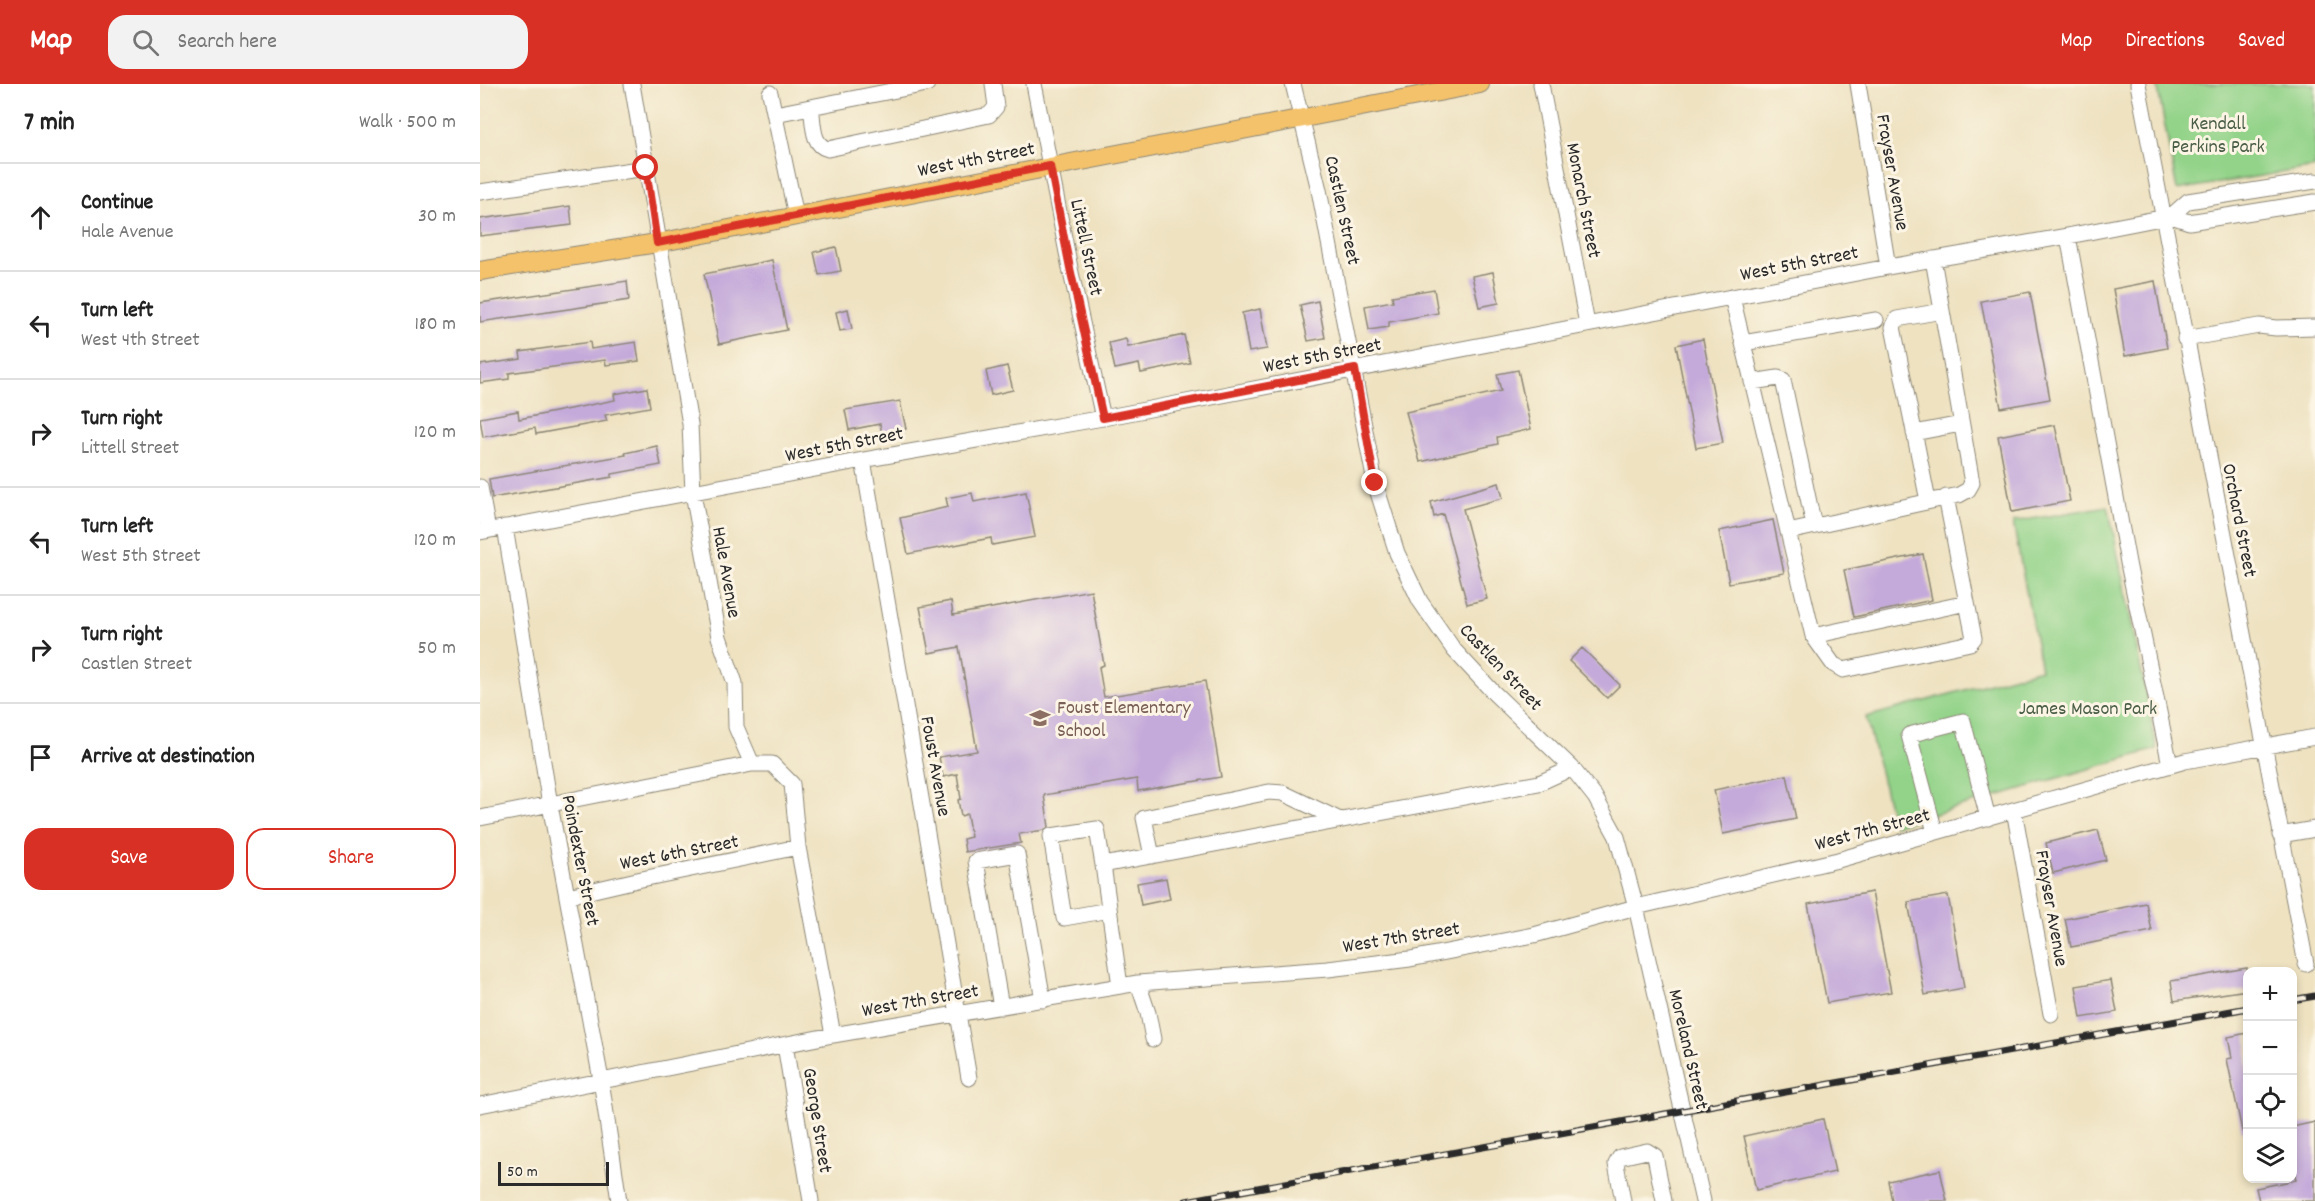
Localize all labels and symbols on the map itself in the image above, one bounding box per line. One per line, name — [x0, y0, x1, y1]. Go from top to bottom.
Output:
park label: Kendall Perkins Park — [2171, 111, 2265, 162]
street label: Frayser Avenue — [1867, 112, 1915, 233]
street label: West 4th Street — [916, 136, 1037, 186]
street label: Monarch Street — [1557, 140, 1607, 261]
street label: Castlen Street — [1316, 153, 1366, 268]
route start — [632, 154, 658, 180]
street label: Littell Street — [1061, 197, 1109, 299]
street label: West 5th Street — [1738, 240, 1861, 290]
street label: West 5th Street — [1261, 332, 1384, 382]
street label: West 5th Street — [783, 421, 906, 471]
street label: Orchard Street — [2213, 461, 2263, 580]
route end — [1361, 469, 1387, 495]
street label: Hale Avenue — [703, 525, 747, 621]
street label: Castlen Street — [1452, 618, 1548, 718]
place label: Foust Elementary School — [1057, 695, 1191, 746]
park label: James Mason Park — [2019, 696, 2157, 724]
school or university icon: Foust Elementary School — [1028, 706, 1052, 730]
street label: Foust Avenue — [911, 714, 957, 819]
street label: Poindexter Street — [553, 792, 606, 929]
street label: West 7th Street — [1812, 802, 1933, 860]
street label: West 6th Street — [618, 829, 741, 879]
street label: Frayser Avenue — [2026, 848, 2074, 969]
street label: West 7th Street — [1341, 916, 1462, 962]
street label: West 7th Street — [860, 978, 981, 1026]
street label: Moreland Street — [1660, 987, 1715, 1113]
street label: George Street — [794, 1066, 838, 1175]
scale bar — [498, 1159, 609, 1186]

